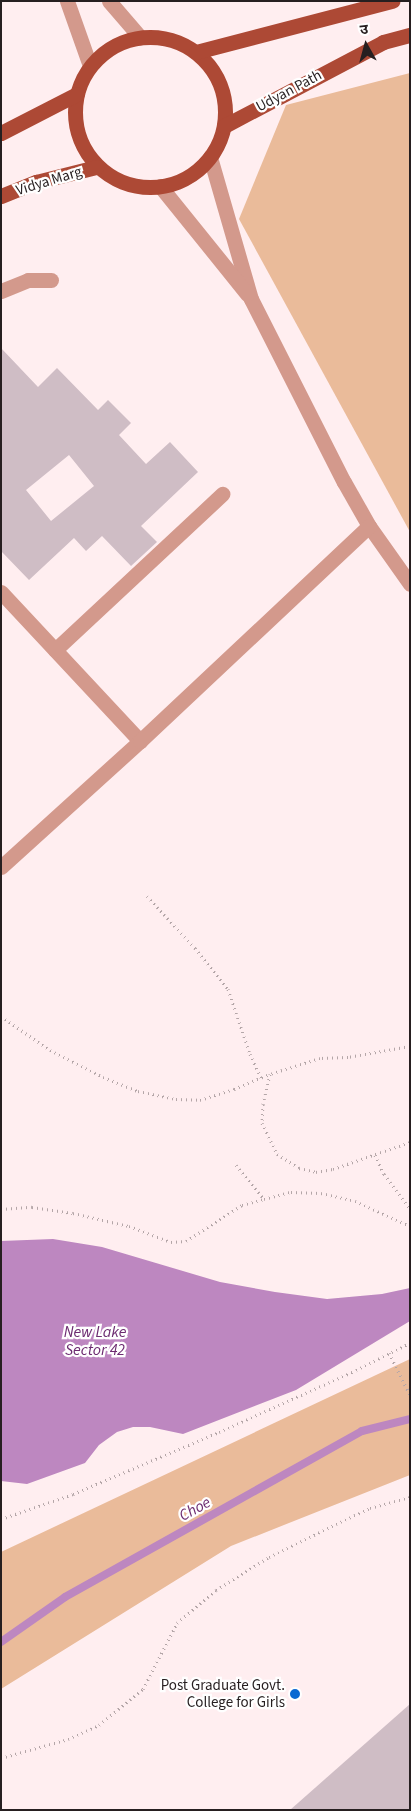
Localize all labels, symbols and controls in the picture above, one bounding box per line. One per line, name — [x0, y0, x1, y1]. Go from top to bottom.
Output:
north arrow — [341, 20, 391, 70]
text: उ — [359, 20, 369, 41]
street label: Udyan Path — [253, 66, 325, 116]
street label: Vidya Marg — [14, 162, 84, 200]
water label: New Lake Sector 42 — [64, 1322, 126, 1360]
water label: Choe — [176, 1493, 214, 1525]
place label: Post Graduate Govt. College for Girls — [161, 1676, 285, 1711]
marker: Post Graduate Govt. College for Girls — [289, 1688, 301, 1700]

